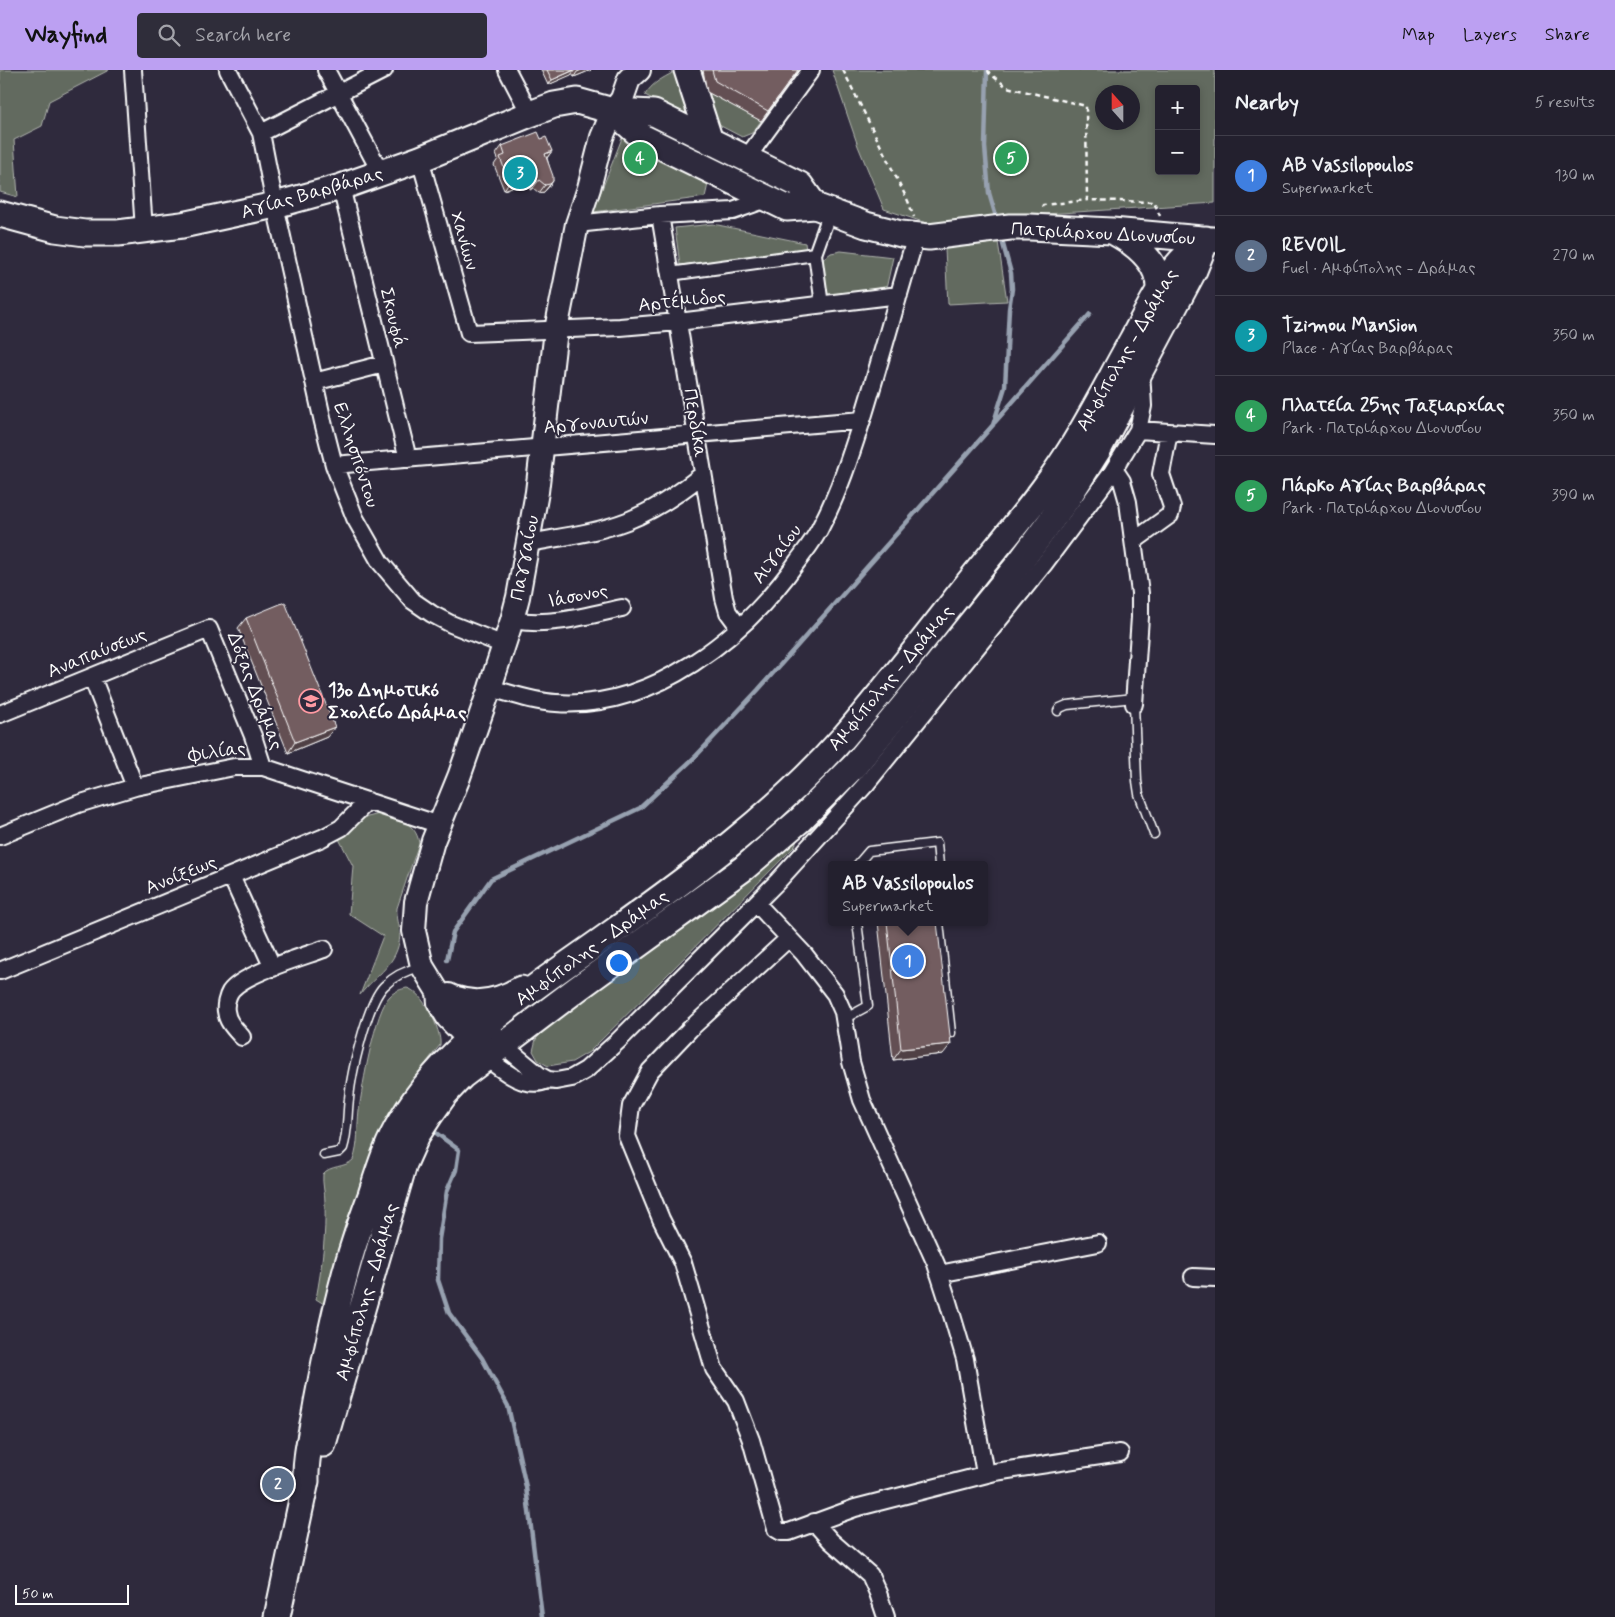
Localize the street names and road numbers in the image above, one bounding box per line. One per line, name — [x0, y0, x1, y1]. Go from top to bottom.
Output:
street label: Αγίας Βαρβάρας — [238, 161, 386, 225]
street label: Χανίων — [444, 209, 484, 273]
street label: Πατριάρχου Διονυσίου — [1010, 217, 1196, 251]
street label: Αμφίπολης - Δράμας — [1070, 264, 1184, 436]
street label: Αρτέμιδος — [637, 284, 727, 318]
street label: Σκουφά — [373, 285, 413, 351]
street label: Περδίκα — [677, 387, 713, 459]
street label: Ελλησπόντου — [327, 399, 385, 511]
street label: Αργοναυτών — [542, 406, 650, 440]
street label: Παγγαίου — [504, 513, 546, 603]
street label: Αιγαίου — [746, 519, 808, 589]
street label: Ιάσονος — [546, 578, 610, 614]
street label: Αμφίπολης - Δράμας — [822, 600, 960, 756]
street label: Αναπαύσεως — [44, 622, 150, 684]
street label: Δόξας Δράμας — [221, 628, 289, 754]
street label: Φιλίας — [186, 736, 247, 769]
street label: Ανοίξεως — [142, 849, 220, 901]
street label: Αμφίπολης - Δράμας — [510, 884, 674, 1012]
street label: Αμφίπολης - Δράμας — [330, 1200, 404, 1384]

